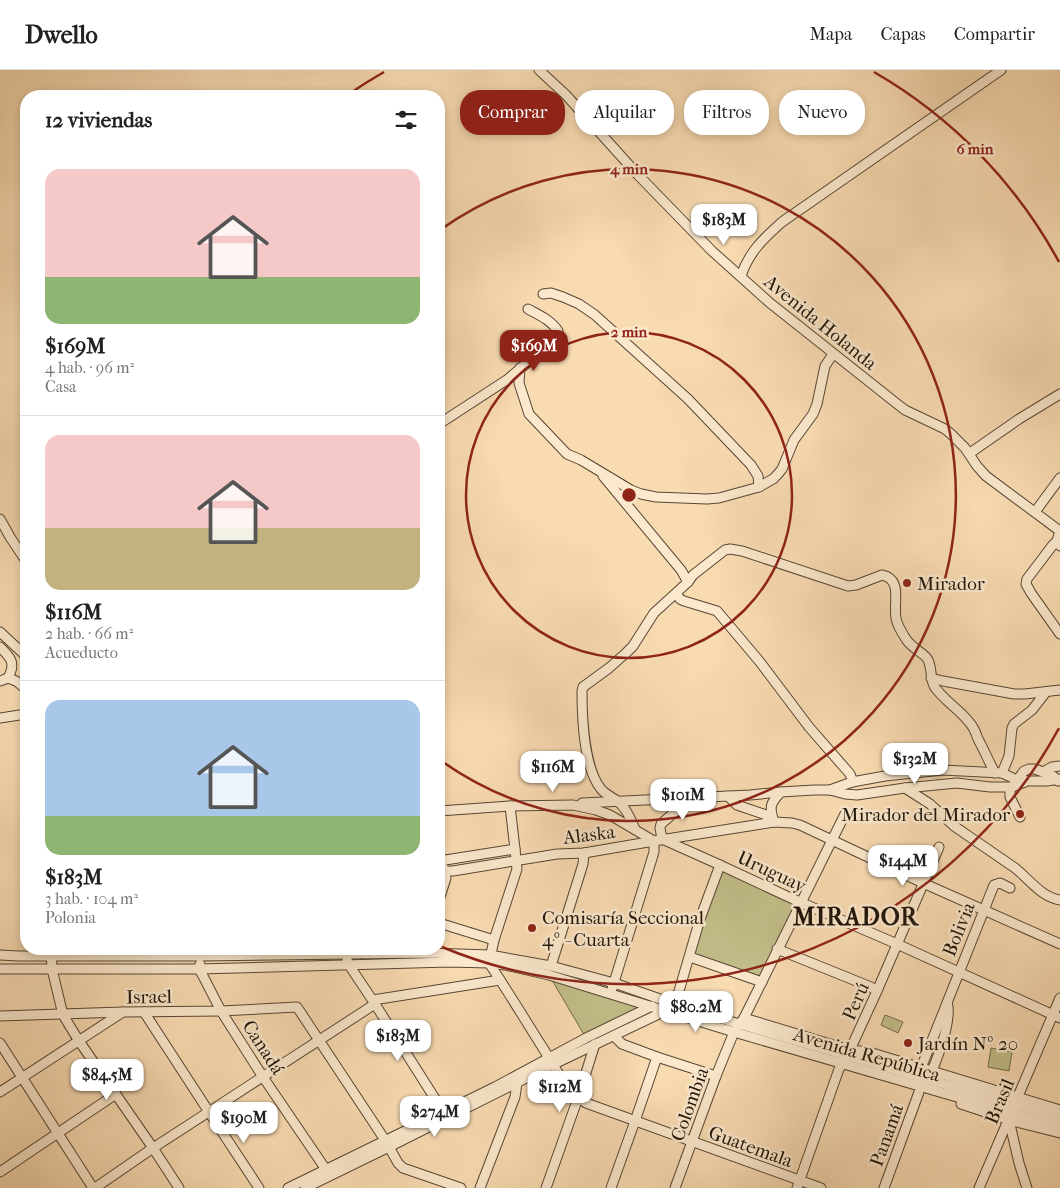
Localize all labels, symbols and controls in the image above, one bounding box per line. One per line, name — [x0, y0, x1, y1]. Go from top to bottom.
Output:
text: Dwello — [25, 21, 98, 49]
text: Mapa — [810, 24, 852, 45]
text: Capas — [880, 24, 926, 45]
text: Compartir — [954, 24, 1035, 45]
chip: Comprar — [460, 90, 565, 135]
chip: Alquilar — [575, 90, 674, 135]
chip: Filtros — [684, 90, 769, 135]
chip: Nuevo — [779, 90, 865, 135]
icon: filters — [392, 106, 420, 134]
text: 12 viviendas — [45, 108, 152, 132]
text: 6 min — [957, 140, 994, 158]
text: 4 min — [609, 160, 648, 178]
icon: home — [188, 202, 278, 292]
pin: $183M — [689, 204, 759, 246]
text: $183M — [702, 210, 746, 229]
street label: Avenida Holanda — [759, 270, 881, 375]
text: 2 min — [611, 323, 648, 341]
pin: $169M — [499, 330, 569, 372]
text: $169M — [45, 334, 106, 358]
text: $169M — [511, 336, 557, 355]
text: 4 hab. · 96 m² — [45, 358, 134, 377]
text: Casa — [45, 377, 76, 396]
icon: home — [188, 467, 278, 557]
centre of rings — [620, 486, 638, 504]
place label: Mirador — [917, 573, 986, 595]
marker: Mirador — [901, 577, 913, 589]
text: $116M — [45, 600, 102, 624]
text: 2 hab. · 66 m² — [45, 624, 133, 643]
text: Acueducto — [45, 643, 118, 662]
icon: home — [188, 732, 278, 822]
pin: $132M — [880, 742, 950, 785]
text: $132M — [893, 749, 937, 768]
pin: $116M — [518, 750, 588, 793]
text: $116M — [531, 757, 575, 776]
pin: $101M — [648, 778, 718, 821]
text: $101M — [661, 785, 705, 804]
place label: Mirador del Mirador — [841, 804, 1011, 826]
marker: Mirador del Mirador — [1014, 808, 1026, 820]
street label: Alaska — [561, 821, 616, 849]
pin: $144M — [868, 844, 938, 887]
street label: Uruguay — [734, 846, 810, 898]
text: $144M — [879, 851, 927, 870]
text: $183M — [45, 865, 102, 889]
text: 3 hab. · 104 m² — [45, 889, 138, 908]
street label: Bolivia — [938, 899, 980, 960]
district label: MIRADOR — [793, 903, 919, 931]
place label: Comisaría Seccional 4º - Cuarta — [542, 907, 704, 951]
text: Polonia — [45, 908, 96, 927]
marker: Comisaría Seccional 4º - Cuarta — [526, 922, 538, 934]
street label: Perú — [838, 979, 874, 1024]
street label: Israel — [126, 986, 172, 1008]
pin: $80.2M — [655, 990, 737, 1033]
text: $80.2M — [670, 997, 722, 1016]
street label: Canadá — [237, 1016, 289, 1079]
pin: $183M — [363, 1020, 433, 1062]
street label: Avenida República — [790, 1023, 943, 1086]
text: $183M — [376, 1026, 420, 1045]
place label: Jardín Nº 20 — [916, 1033, 1018, 1055]
marker: Jardín Nº 20 — [902, 1037, 914, 1049]
pin: $84.5M — [66, 1058, 148, 1101]
street label: Colombia — [666, 1064, 713, 1144]
text: $84.5M — [82, 1065, 132, 1084]
pin: $112M — [525, 1070, 595, 1113]
street label: Brasil — [981, 1075, 1019, 1127]
text: $112M — [538, 1077, 582, 1096]
pin: $274M — [400, 1096, 470, 1138]
street label: Panamá — [866, 1101, 908, 1169]
pin: $190M — [209, 1102, 279, 1144]
text: $274M — [411, 1102, 459, 1121]
text: $190M — [221, 1108, 267, 1127]
street label: Guatemala — [706, 1122, 796, 1172]

